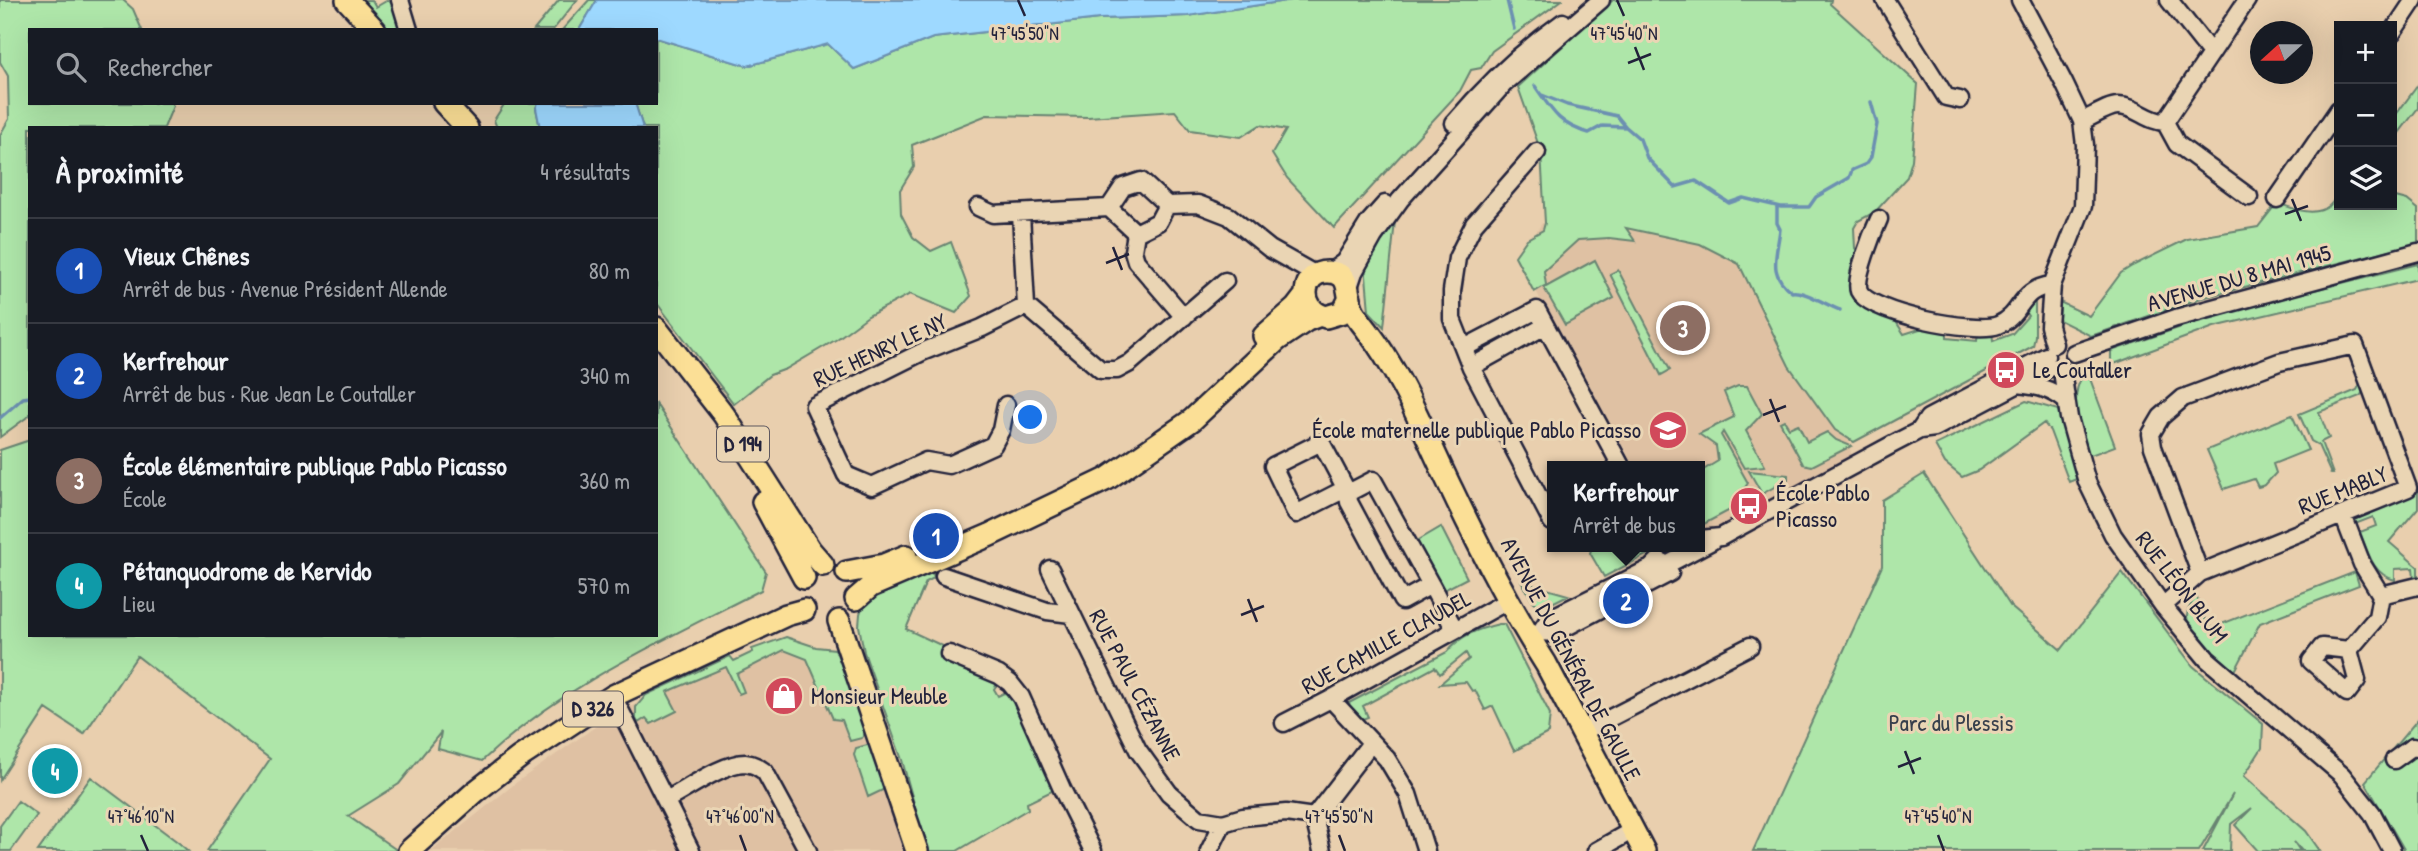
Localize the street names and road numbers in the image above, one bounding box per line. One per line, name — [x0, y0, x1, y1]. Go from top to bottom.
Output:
street label: AVENUE DU 8 MAI 1945 — [2143, 236, 2334, 319]
street label: RUE HENRY LE NY — [808, 305, 952, 394]
road number: D 194 — [717, 426, 769, 462]
street label: RUE MABLY — [2294, 458, 2392, 521]
street label: RUE LÉON BLUM — [2129, 524, 2236, 649]
street label: AVENUE DU GÉNÉRAL DE GAULLE — [1494, 532, 1649, 786]
street label: RUE CAMILLE CLAUDEL — [1296, 582, 1476, 701]
street label: RUE PAUL CÉZANNE — [1082, 603, 1188, 766]
road number: D 326 — [563, 692, 623, 726]

